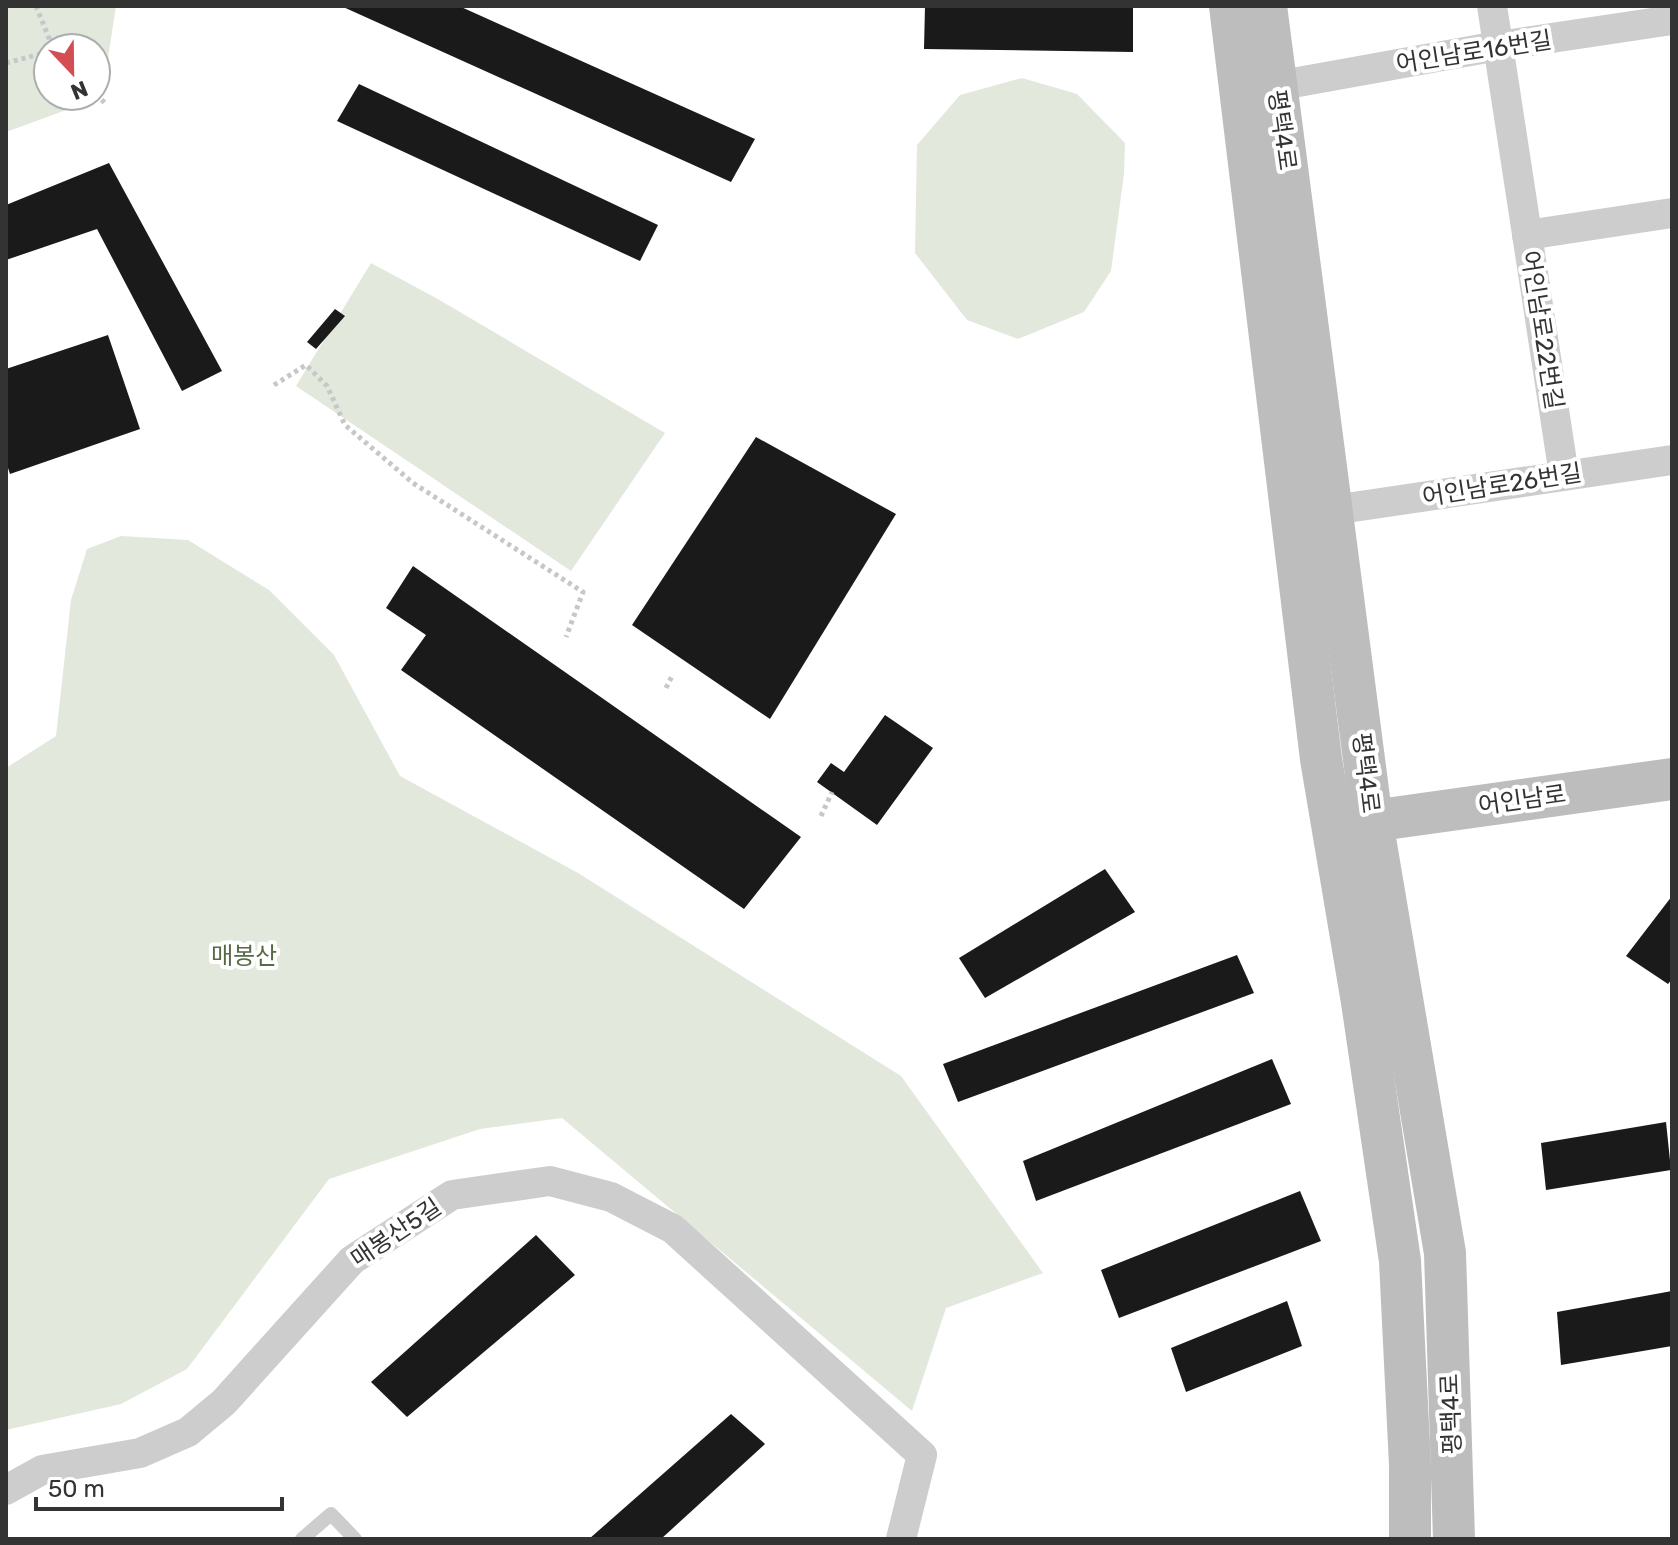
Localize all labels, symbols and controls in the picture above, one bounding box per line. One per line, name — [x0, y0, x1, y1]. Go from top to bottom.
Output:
street label: 어인남로16번길 — [1394, 26, 1554, 78]
north arrow — [32, 32, 112, 112]
text: N — [67, 75, 92, 106]
street label: 평택4로 — [1262, 88, 1302, 172]
street label: 어인남로22번길 — [1516, 248, 1568, 412]
street label: 어인남로26번길 — [1420, 459, 1584, 511]
street label: 평택4로 — [1347, 731, 1385, 815]
street label: 어인남로 — [1476, 780, 1568, 820]
park label: 매봉산 — [211, 942, 277, 970]
street label: 매봉산5길 — [346, 1193, 446, 1273]
street label: 평택4로 — [1436, 1373, 1466, 1455]
scale bar — [36, 1461, 282, 1511]
text: 50 m — [48, 1475, 105, 1503]

